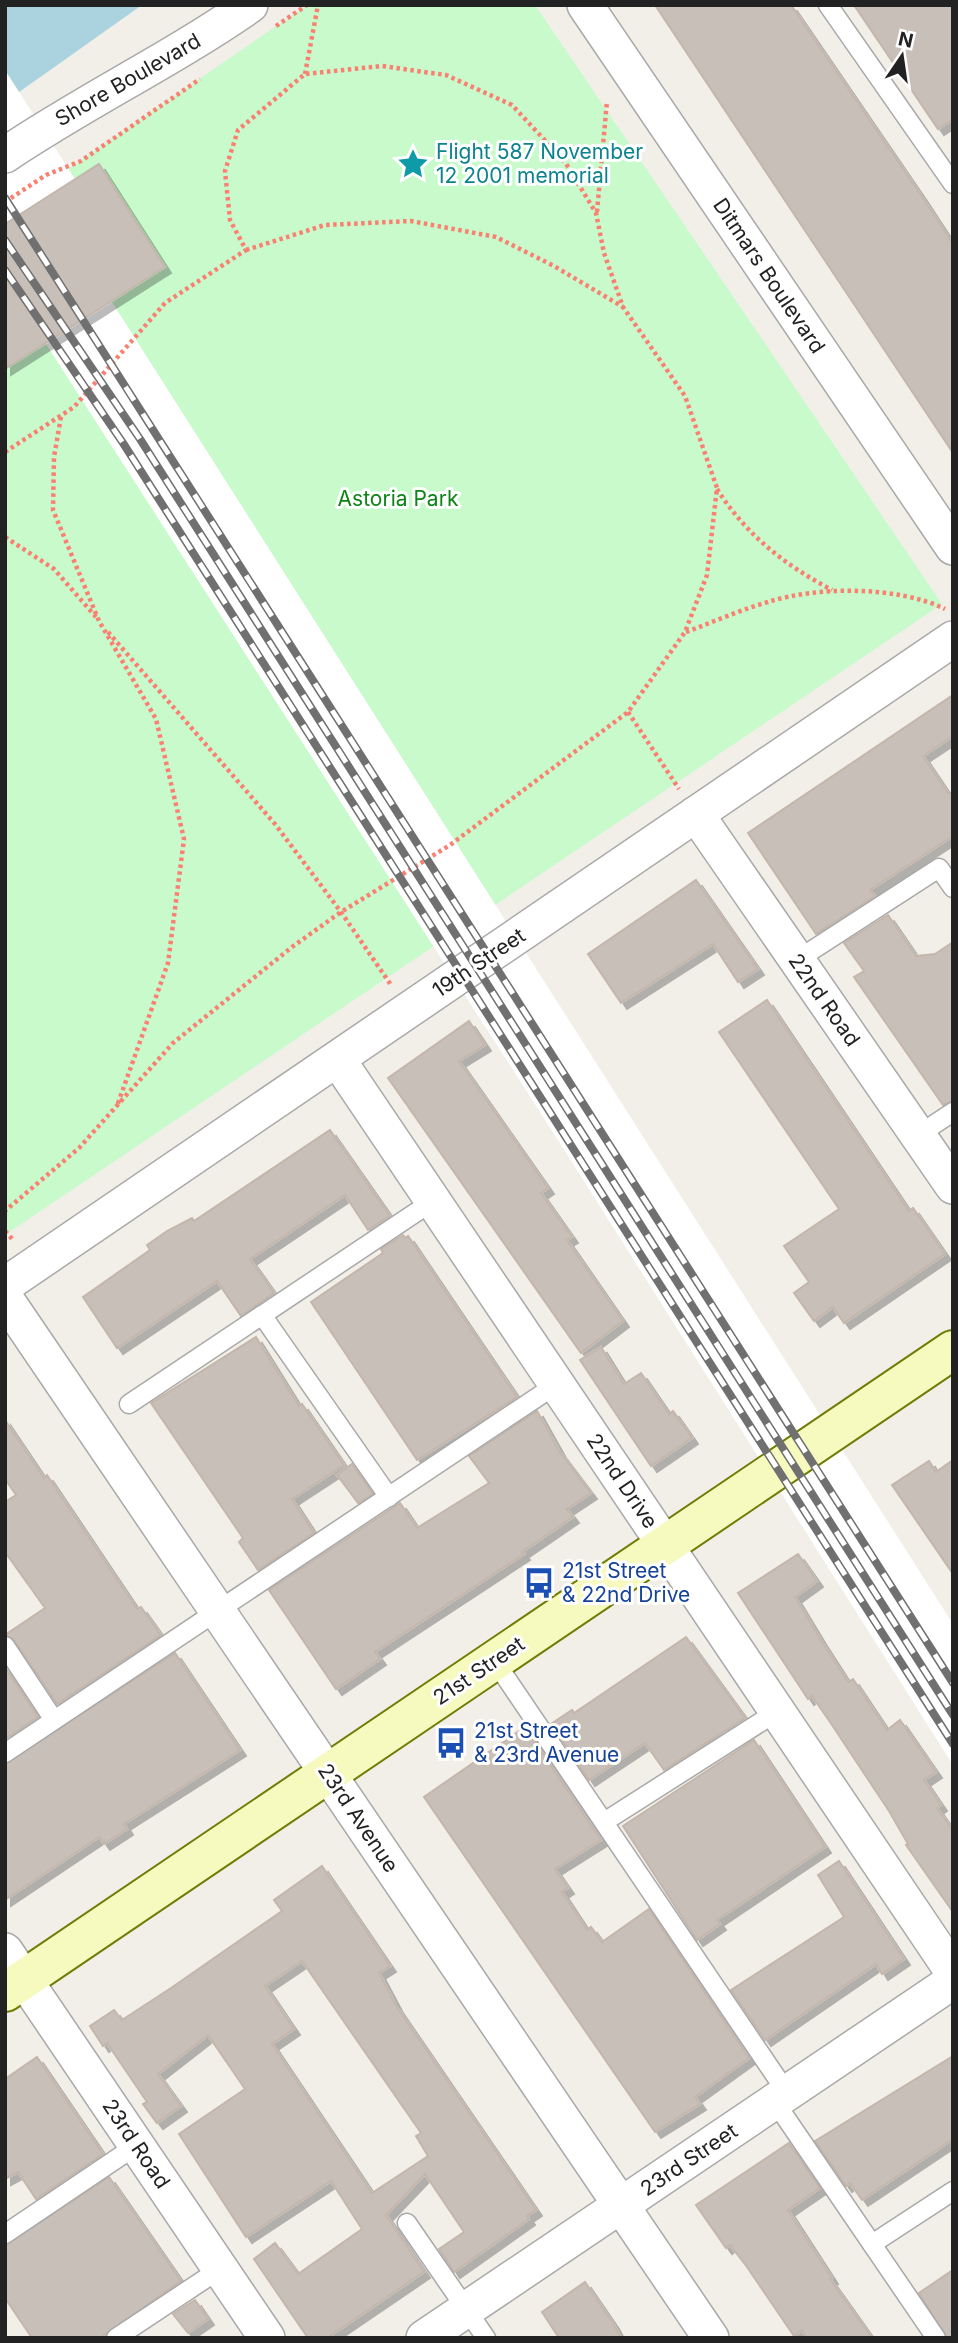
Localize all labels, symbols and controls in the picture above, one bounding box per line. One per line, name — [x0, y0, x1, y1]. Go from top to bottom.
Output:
north arrow — [867, 21, 937, 91]
text: N — [896, 27, 915, 53]
street label: Shore Boulevard — [51, 28, 205, 131]
place label: Flight 587 November 12 2001 memorial — [436, 139, 643, 188]
place icon: Flight 587 November 12 2001 memorial — [396, 147, 430, 181]
street label: Ditmars Boulevard — [708, 193, 831, 358]
park label: Astoria Park — [338, 486, 459, 511]
street label: 19th Street — [428, 922, 530, 1003]
street label: 22nd Road — [783, 949, 865, 1051]
street label: 22nd Drive — [582, 1429, 663, 1533]
place label: 21st Street & 22nd Drive — [562, 1558, 690, 1607]
bus stop icon: 21st Street & 22nd Drive — [522, 1566, 556, 1600]
street label: 21st Street — [428, 1631, 529, 1710]
place label: 21st Street & 23rd Avenue — [474, 1718, 619, 1767]
bus stop icon: 21st Street & 23rd Avenue — [434, 1726, 468, 1760]
street label: 23rd Avenue — [313, 1759, 404, 1877]
street label: 23rd Road — [97, 2094, 176, 2193]
street label: 23rd Street — [636, 2118, 742, 2201]

